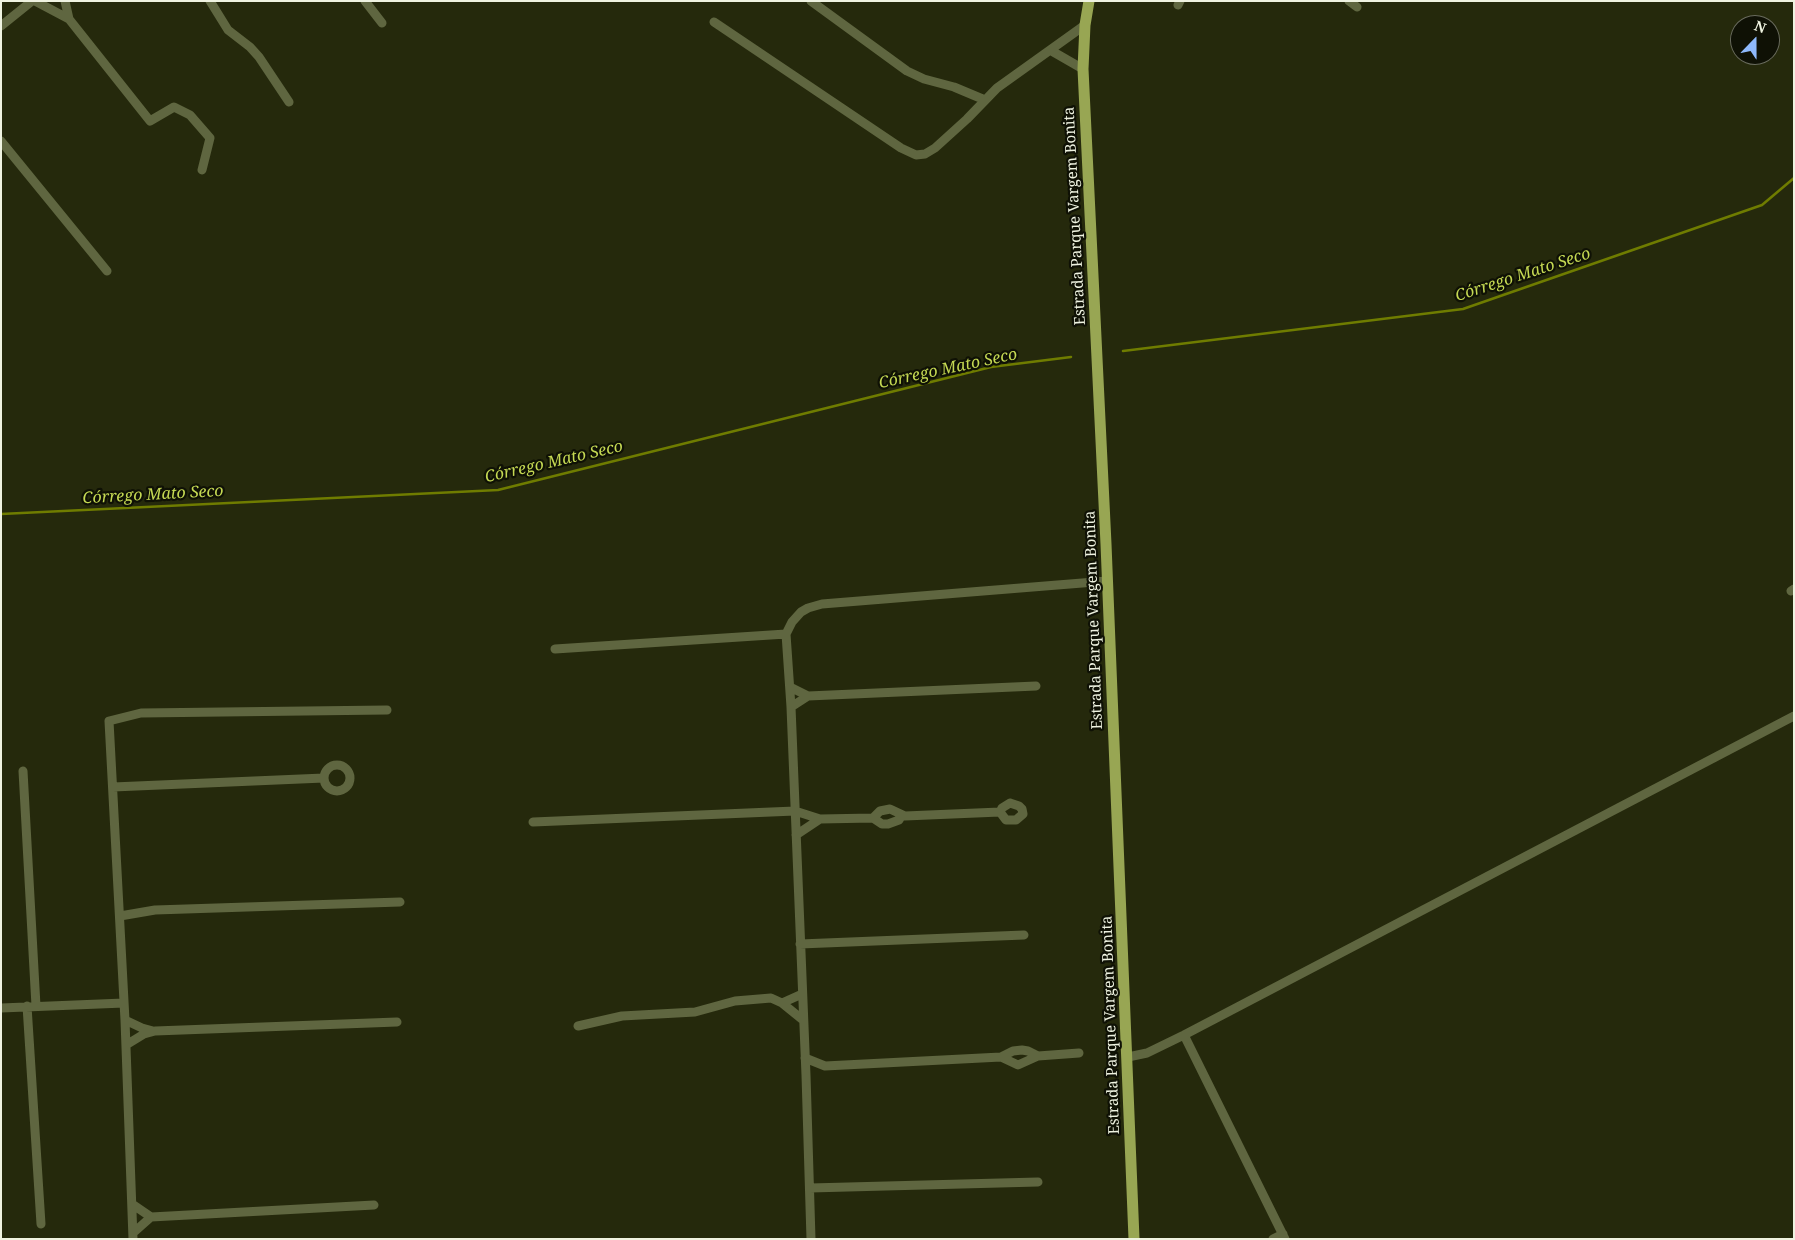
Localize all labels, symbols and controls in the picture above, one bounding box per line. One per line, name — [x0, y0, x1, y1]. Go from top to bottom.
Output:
north arrow — [1730, 15, 1780, 65]
text: N — [1752, 16, 1769, 37]
street label: Estrada Parque Vargem Bonita — [1060, 106, 1090, 326]
water label: Córrego Mato Seco — [1453, 244, 1593, 306]
water label: Córrego Mato Seco — [877, 345, 1019, 393]
water label: Córrego Mato Seco — [483, 437, 625, 487]
water label: Córrego Mato Seco — [82, 482, 224, 508]
street label: Estrada Parque Vargem Bonita — [1081, 510, 1107, 730]
street label: Estrada Parque Vargem Bonita — [1098, 915, 1124, 1135]

